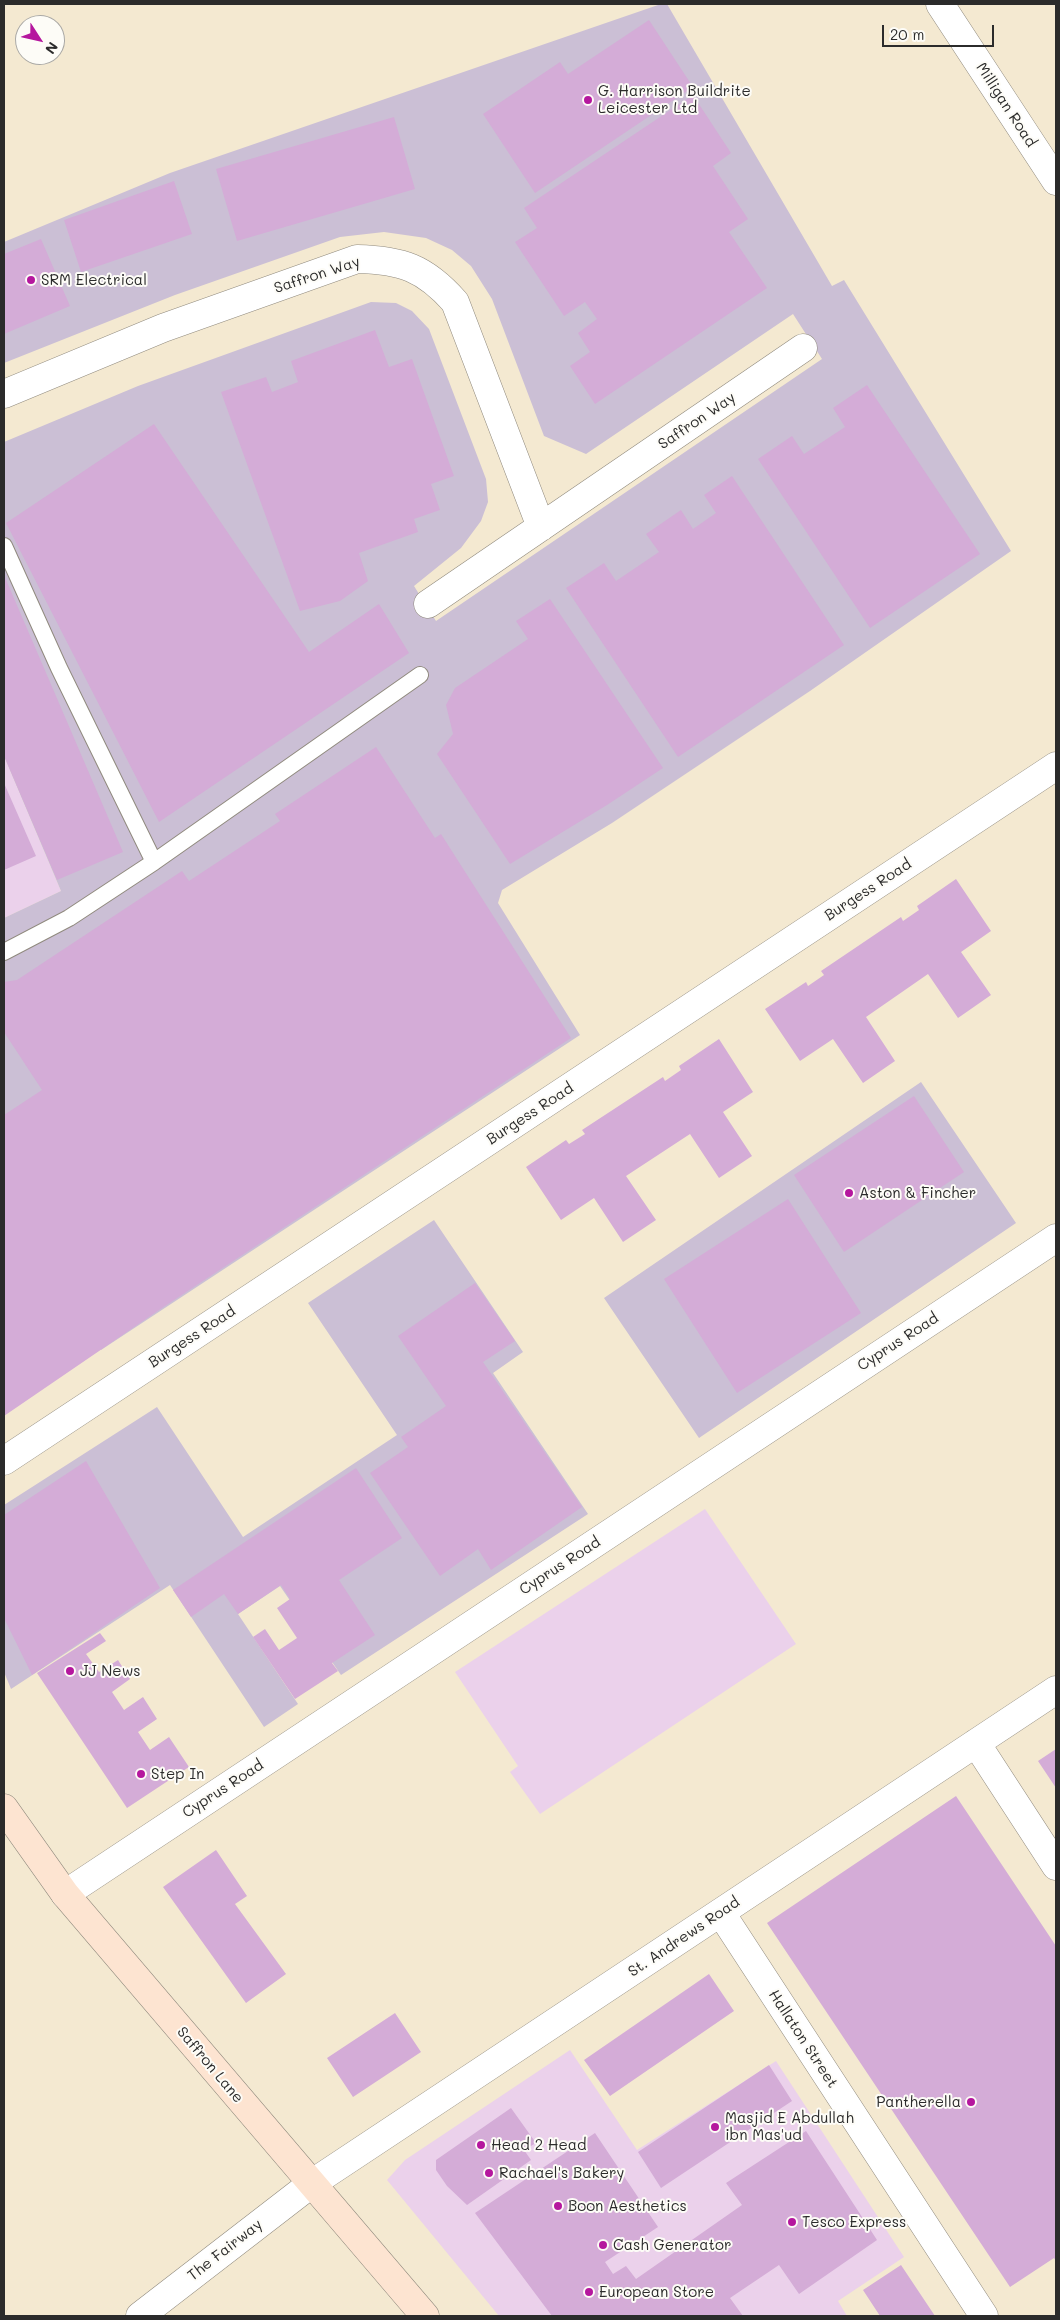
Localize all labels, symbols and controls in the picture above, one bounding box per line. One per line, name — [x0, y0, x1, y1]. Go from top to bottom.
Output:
north arrow — [15, 15, 65, 65]
scale bar — [885, 15, 998, 47]
text: 20 m — [890, 24, 924, 44]
text: N — [41, 39, 63, 58]
street label: Milligan Road — [972, 59, 1040, 151]
place label: G. Harrison Buildrite Leicester Ltd — [598, 82, 751, 117]
marker: G. Harrison Buildrite Leicester Ltd — [582, 94, 594, 106]
street label: Saffron Way — [272, 253, 362, 297]
place label: SRM Electrical — [41, 271, 147, 289]
marker: SRM Electrical — [25, 274, 37, 286]
street label: Saffron Way — [655, 389, 739, 453]
street label: Burgess Road — [821, 855, 915, 925]
street label: Burgess Road — [483, 1079, 577, 1149]
place label: Aston & Fincher — [859, 1184, 976, 1202]
marker: Aston & Fincher — [843, 1187, 855, 1199]
street label: Burgess Road — [145, 1302, 239, 1372]
street label: Cyprus Road — [854, 1309, 942, 1375]
street label: Cyprus Road — [516, 1533, 604, 1599]
place label: JJ News — [80, 1662, 141, 1680]
marker: JJ News — [64, 1665, 76, 1677]
street label: Cyprus Road — [179, 1756, 267, 1822]
place label: Step In — [151, 1765, 204, 1783]
marker: Step In — [135, 1768, 147, 1780]
street label: St. Andrews Road — [625, 1893, 743, 1981]
street label: Hallaton Street — [765, 1987, 841, 2091]
street label: Saffron Lane — [173, 2023, 247, 2107]
place label: Pantherella — [876, 2093, 961, 2111]
marker: Pantherella — [965, 2096, 977, 2108]
place label: Masjid E Abdullah ibn Mas'ud — [725, 2109, 854, 2144]
marker: Masjid E Abdullah ibn Mas'ud — [709, 2121, 721, 2133]
place label: Head 2 Head — [491, 2136, 587, 2154]
marker: Head 2 Head — [475, 2139, 487, 2151]
place label: Rachael's Bakery — [499, 2164, 624, 2182]
marker: Rachael's Bakery — [483, 2167, 495, 2179]
place label: Boon Aesthetics — [568, 2197, 687, 2215]
marker: Boon Aesthetics — [552, 2200, 564, 2212]
place label: Tesco Express — [802, 2213, 906, 2231]
street label: The Fairway — [184, 2215, 266, 2285]
marker: Tesco Express — [786, 2216, 798, 2228]
place label: Cash Generator — [613, 2236, 731, 2254]
marker: Cash Generator — [597, 2239, 609, 2251]
place label: European Store — [599, 2283, 714, 2301]
marker: European Store — [583, 2286, 595, 2298]

